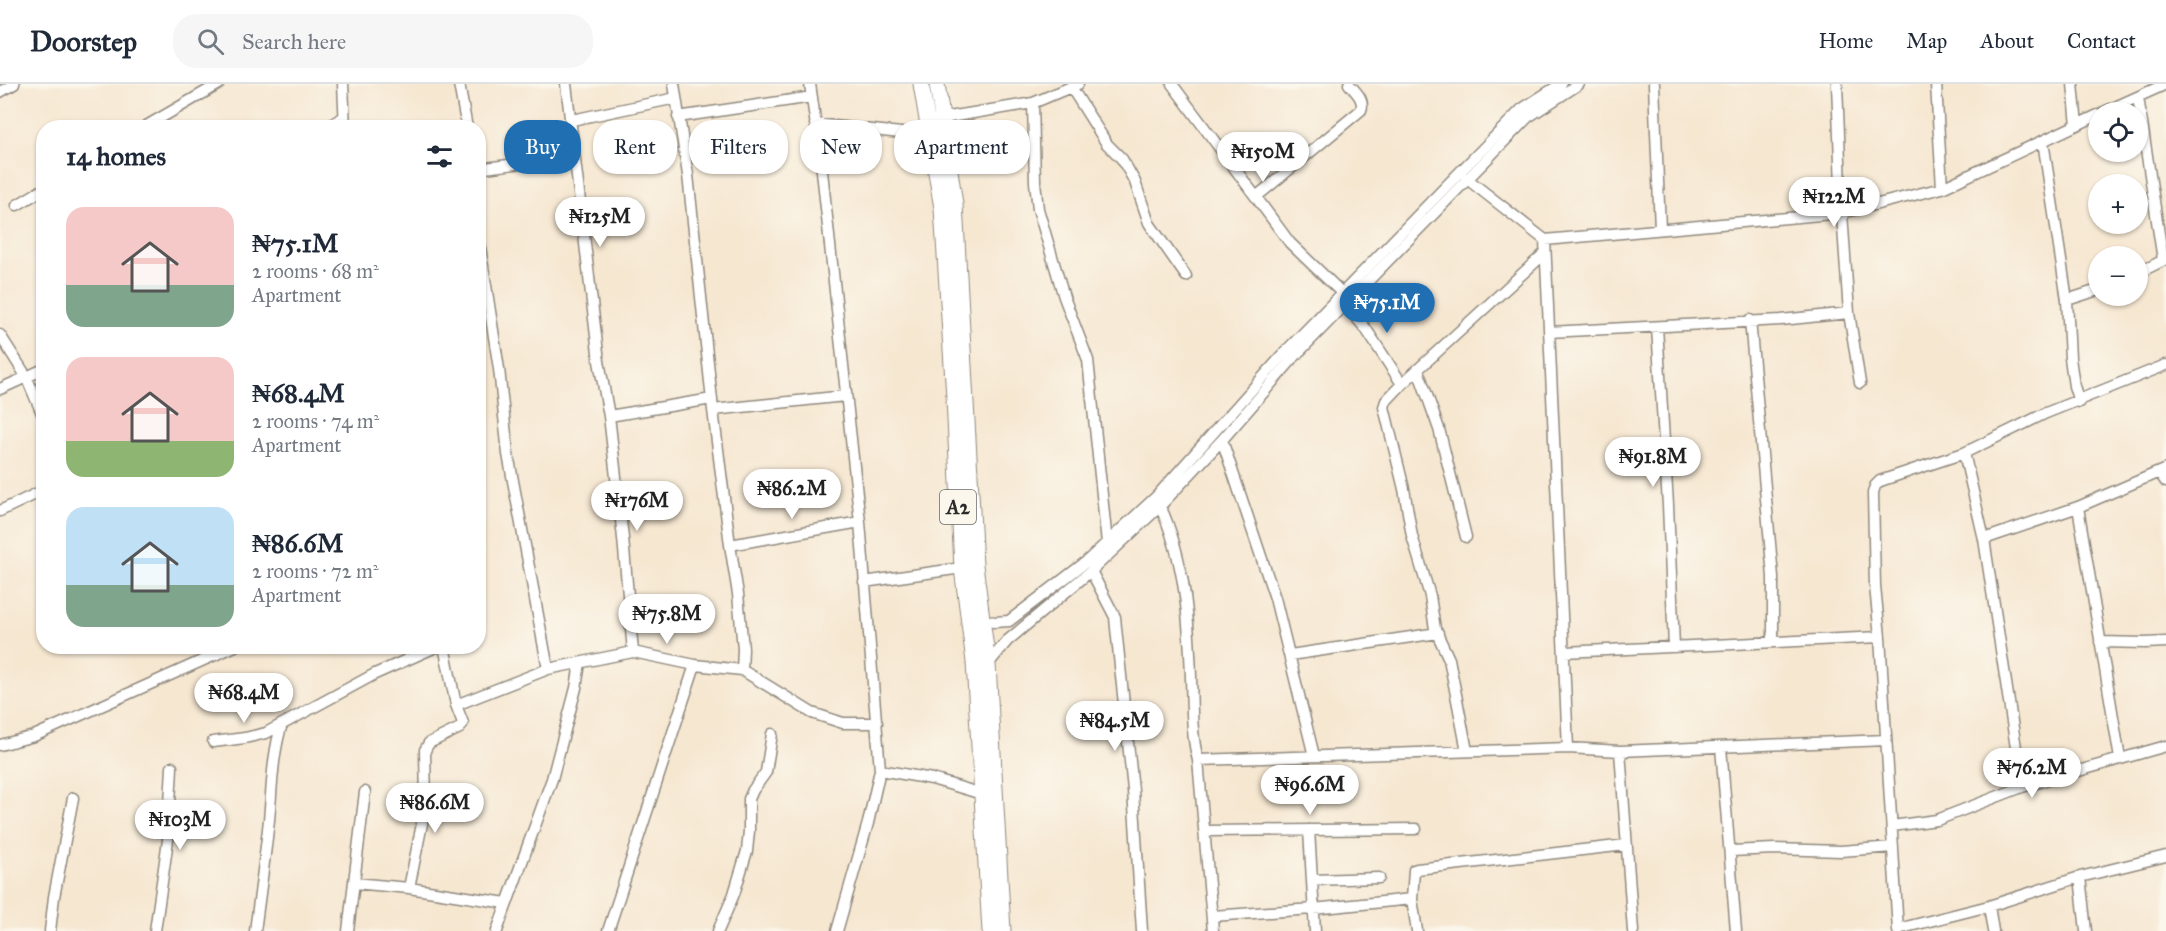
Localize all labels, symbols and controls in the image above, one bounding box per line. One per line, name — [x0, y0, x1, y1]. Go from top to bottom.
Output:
search box — [173, 14, 593, 68]
text: Doorstep — [30, 24, 137, 59]
icon: search — [194, 25, 227, 58]
text: Search here — [242, 28, 346, 55]
text: Home — [1818, 28, 1873, 54]
text: Map — [1906, 28, 1947, 54]
text: About — [1980, 28, 2034, 54]
text: Contact — [2067, 28, 2136, 54]
map controls — [2088, 102, 2148, 306]
button: locate — [2088, 102, 2148, 162]
chip: Buy — [504, 120, 581, 174]
chip: Rent — [593, 120, 677, 174]
chip: Filters — [689, 120, 788, 174]
chip: New — [800, 120, 882, 174]
chip: Apartment — [894, 120, 1030, 174]
pin: ₦150M — [1221, 132, 1305, 183]
text: ₦150M — [1231, 139, 1295, 163]
text: 14 homes — [66, 140, 166, 172]
icon: filters — [423, 140, 456, 173]
button: + — [2088, 174, 2148, 234]
pin: ₦122M — [1792, 177, 1876, 228]
text: ₦122M — [1803, 184, 1865, 208]
pin: ₦125M — [558, 197, 642, 248]
text: ₦125M — [569, 204, 631, 228]
text: ₦75.1M — [252, 227, 339, 259]
icon: home — [114, 231, 186, 303]
button: − — [2088, 246, 2148, 306]
text: 2 rooms · 68 m² — [252, 259, 379, 283]
text: Apartment — [252, 283, 341, 307]
pin: ₦75.1M — [1338, 283, 1436, 334]
text: ₦75.1M — [1354, 290, 1420, 314]
text: ₦68.4M — [252, 377, 345, 409]
icon: home — [114, 381, 186, 453]
text: 2 rooms · 74 m² — [252, 409, 379, 433]
text: Apartment — [252, 433, 341, 457]
pin: ₦91.8M — [1604, 437, 1702, 488]
text: ₦91.8M — [1619, 444, 1687, 468]
pin: ₦86.2M — [743, 469, 841, 520]
text: ₦86.2M — [757, 476, 827, 500]
pin: ₦176M — [595, 481, 679, 532]
text: ₦176M — [605, 488, 669, 512]
road number: A2 — [940, 490, 976, 524]
text: ₦86.6M — [252, 527, 343, 559]
icon: home — [114, 531, 186, 603]
text: 2 rooms · 72 m² — [252, 559, 379, 583]
text: Apartment — [252, 583, 341, 607]
pin: ₦75.8M — [618, 594, 716, 645]
text: ₦75.8M — [632, 601, 702, 625]
pin: ₦68.4M — [195, 673, 293, 724]
text: ₦68.4M — [208, 680, 280, 704]
pin: ₦84.5M — [1066, 701, 1164, 752]
text: ₦84.5M — [1080, 708, 1150, 732]
pin: ₦76.2M — [1983, 748, 2081, 799]
text: ₦76.2M — [1997, 755, 2067, 779]
pin: ₦96.6M — [1261, 765, 1359, 816]
text: ₦96.6M — [1275, 772, 1345, 796]
pin: ₦86.6M — [386, 783, 484, 834]
text: ₦86.6M — [400, 790, 470, 814]
pin: ₦103M — [138, 800, 222, 851]
text: ₦103M — [149, 807, 211, 831]

